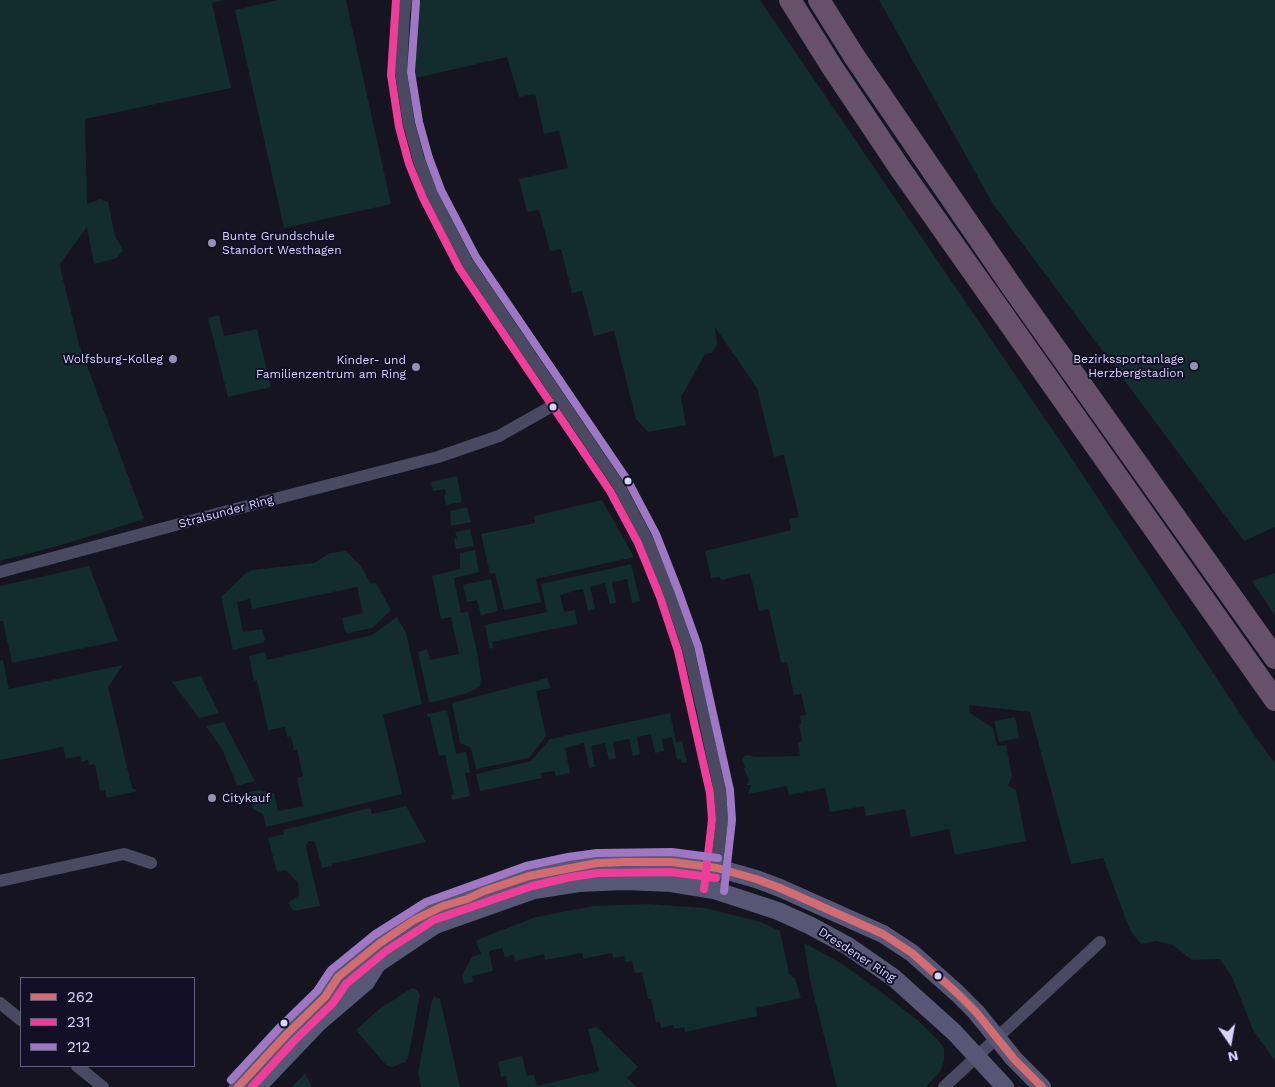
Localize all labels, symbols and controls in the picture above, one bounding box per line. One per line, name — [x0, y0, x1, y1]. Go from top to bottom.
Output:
place label: Bunte Grundschule Standort Westhagen — [222, 229, 342, 257]
marker: Bunte Grundschule Standort Westhagen — [206, 237, 218, 249]
place label: Wolfsburg-Kolleg — [63, 352, 163, 366]
place label: Bezirkssportanlage Herzbergstadion — [1073, 352, 1184, 380]
marker: Wolfsburg-Kolleg — [167, 353, 179, 365]
place label: Kinder- und Familienzentrum am Ring — [256, 353, 406, 381]
marker: Bezirkssportanlage Herzbergstadion — [1188, 360, 1200, 372]
marker: Kinder- und Familienzentrum am Ring — [410, 361, 422, 373]
unlabelled marker — [548, 402, 558, 412]
unlabelled marker — [623, 476, 633, 486]
street label: Stralsunder Ring — [177, 492, 275, 532]
place label: Citykauf — [222, 791, 270, 805]
marker: Citykauf — [206, 792, 218, 804]
street label: Dresdener Ring — [816, 925, 898, 985]
unlabelled marker — [933, 971, 943, 981]
legend — [20, 977, 195, 1067]
text: 262 — [67, 988, 94, 1006]
text: 231 — [67, 1013, 90, 1031]
north arrow — [1205, 1017, 1255, 1067]
unlabelled marker — [279, 1018, 289, 1028]
text: 212 — [67, 1038, 90, 1056]
text: N — [1226, 1048, 1240, 1066]

